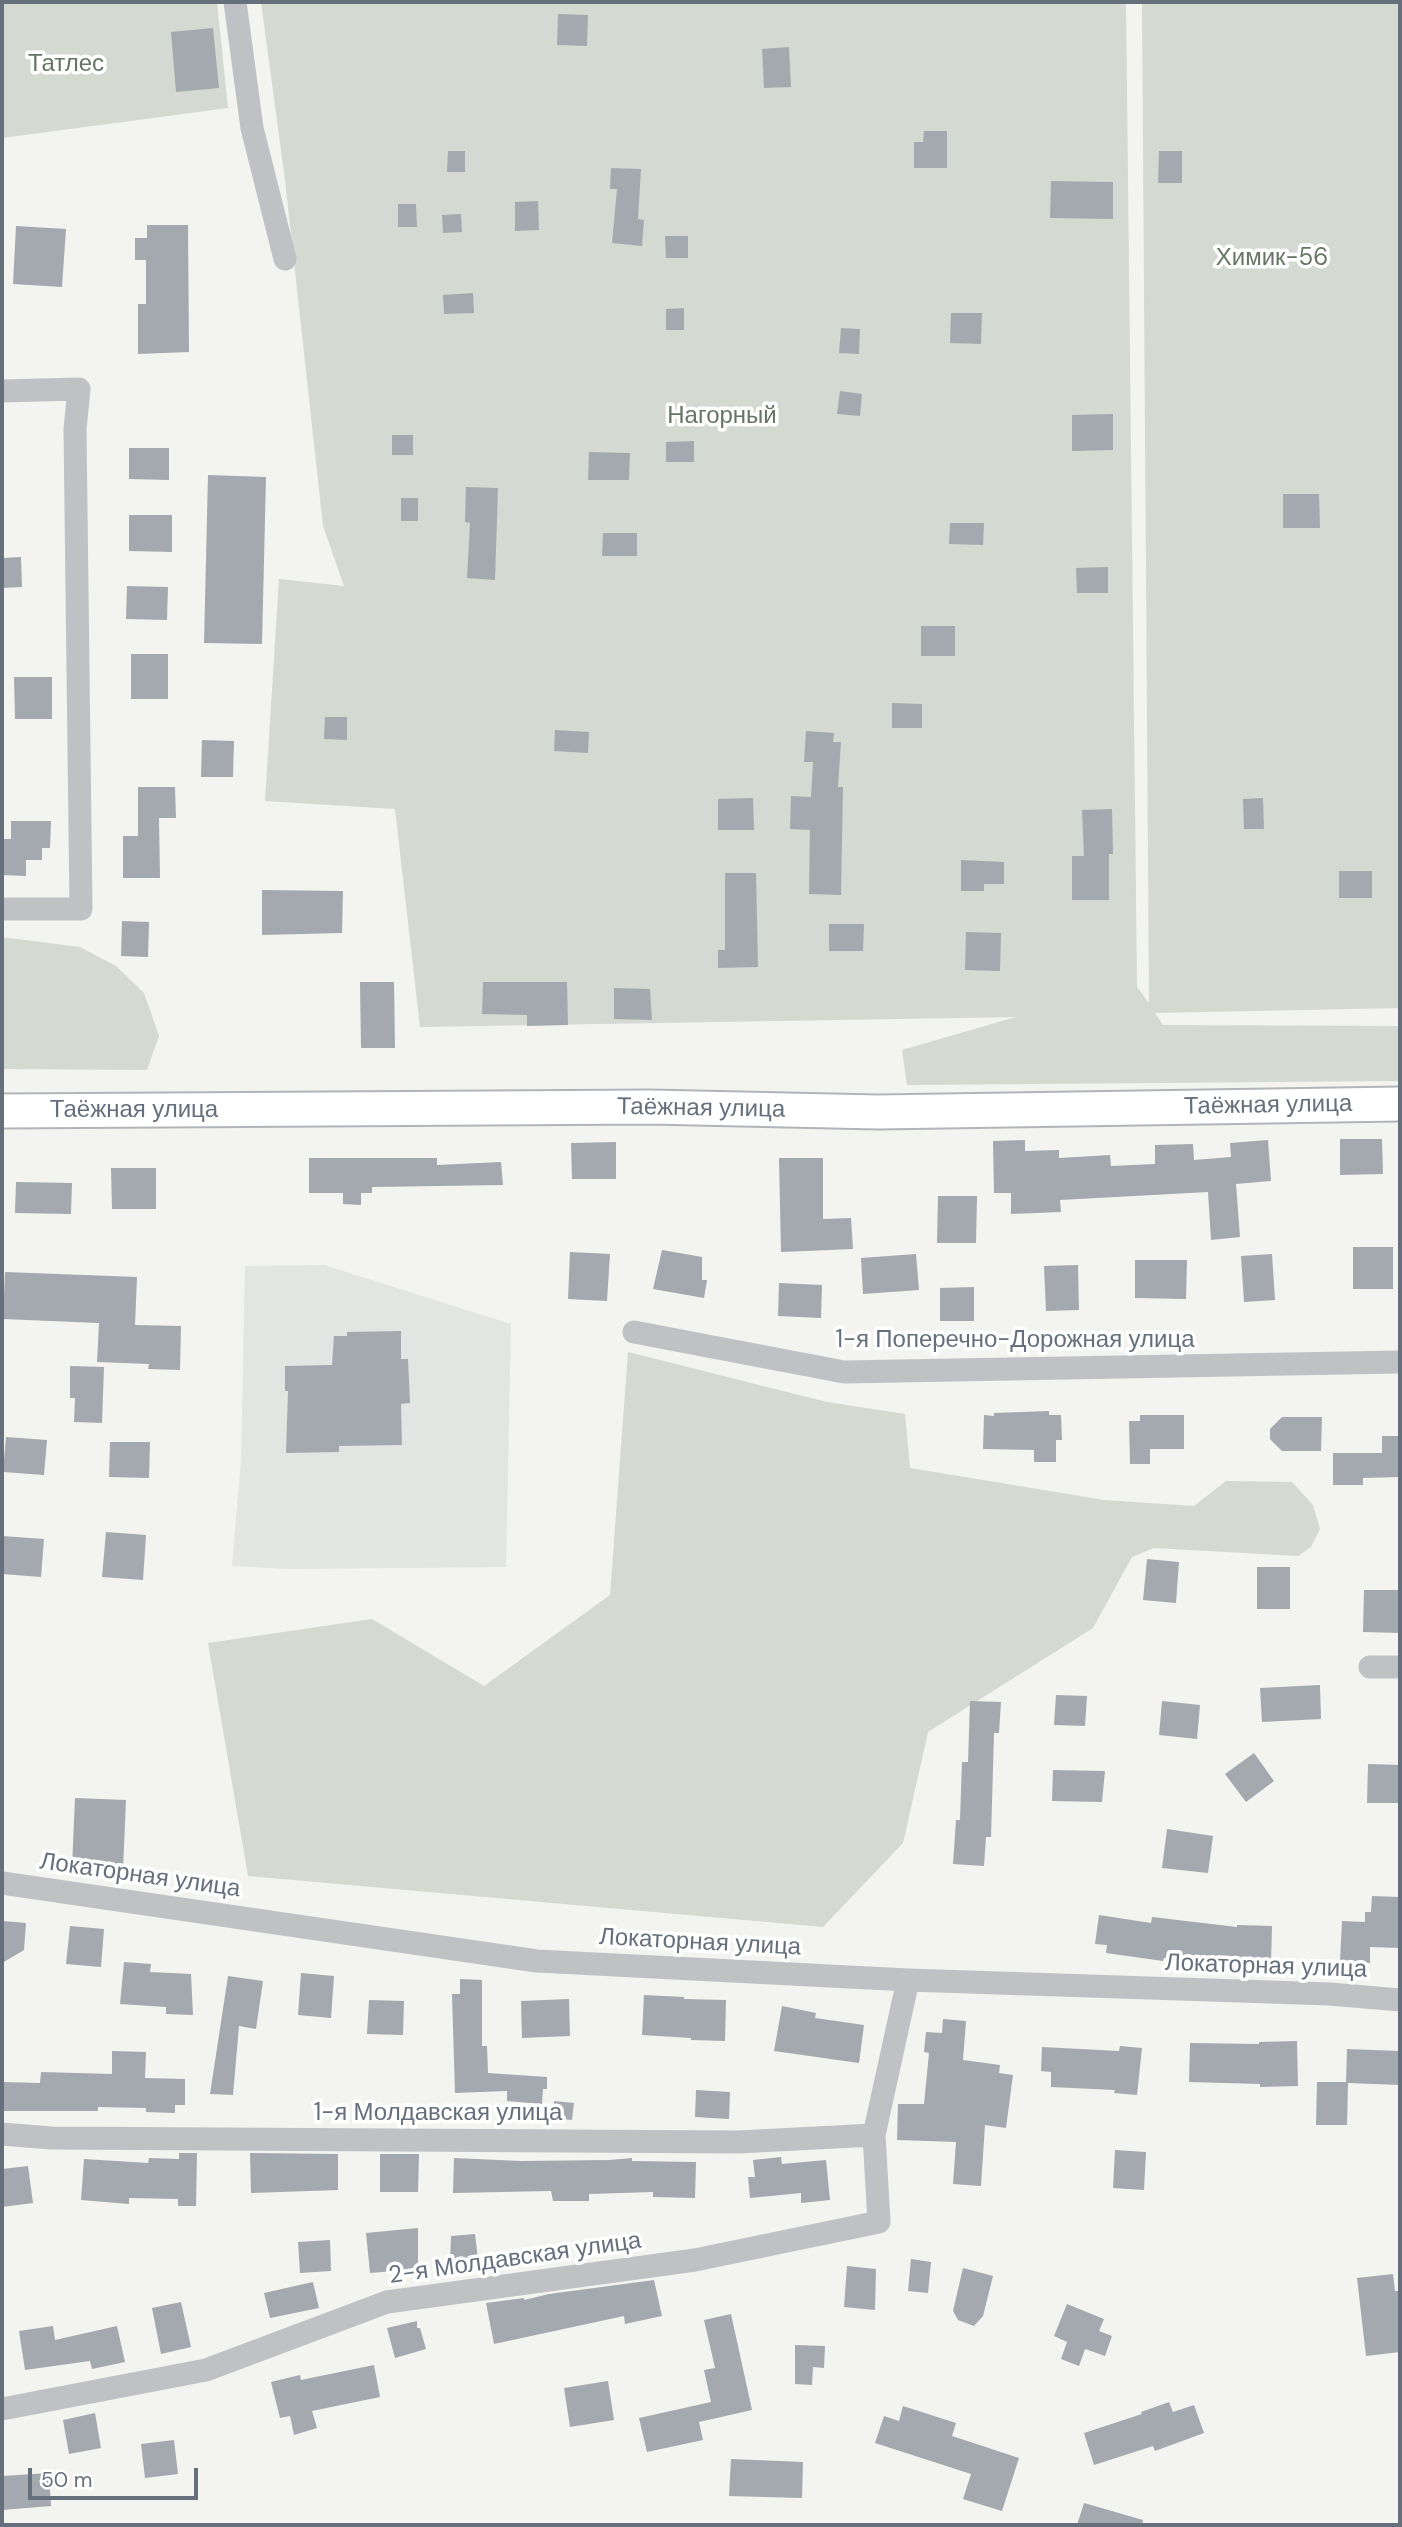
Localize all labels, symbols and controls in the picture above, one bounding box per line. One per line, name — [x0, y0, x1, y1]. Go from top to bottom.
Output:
park label: Татлес — [28, 51, 104, 79]
park label: Химик-56 — [1216, 245, 1328, 273]
park label: Нагорный — [667, 403, 777, 431]
street label: Таёжная улица — [1184, 1090, 1352, 1122]
street label: Таёжная улица — [617, 1093, 785, 1125]
street label: Таёжная улица — [50, 1097, 218, 1125]
street label: 1-я Поперечно-Дорожная улица — [835, 1327, 1195, 1355]
street label: Локаторная улица — [38, 1848, 242, 1904]
street label: Локаторная улица — [598, 1923, 802, 1963]
street label: Локаторная улица — [1164, 1949, 1368, 1985]
street label: 1-я Молдавская улица — [314, 2100, 562, 2128]
street label: 2-я Молдавская улица — [387, 2227, 643, 2291]
scale bar — [32, 2454, 201, 2498]
text: 50 m — [41, 2466, 92, 2494]

